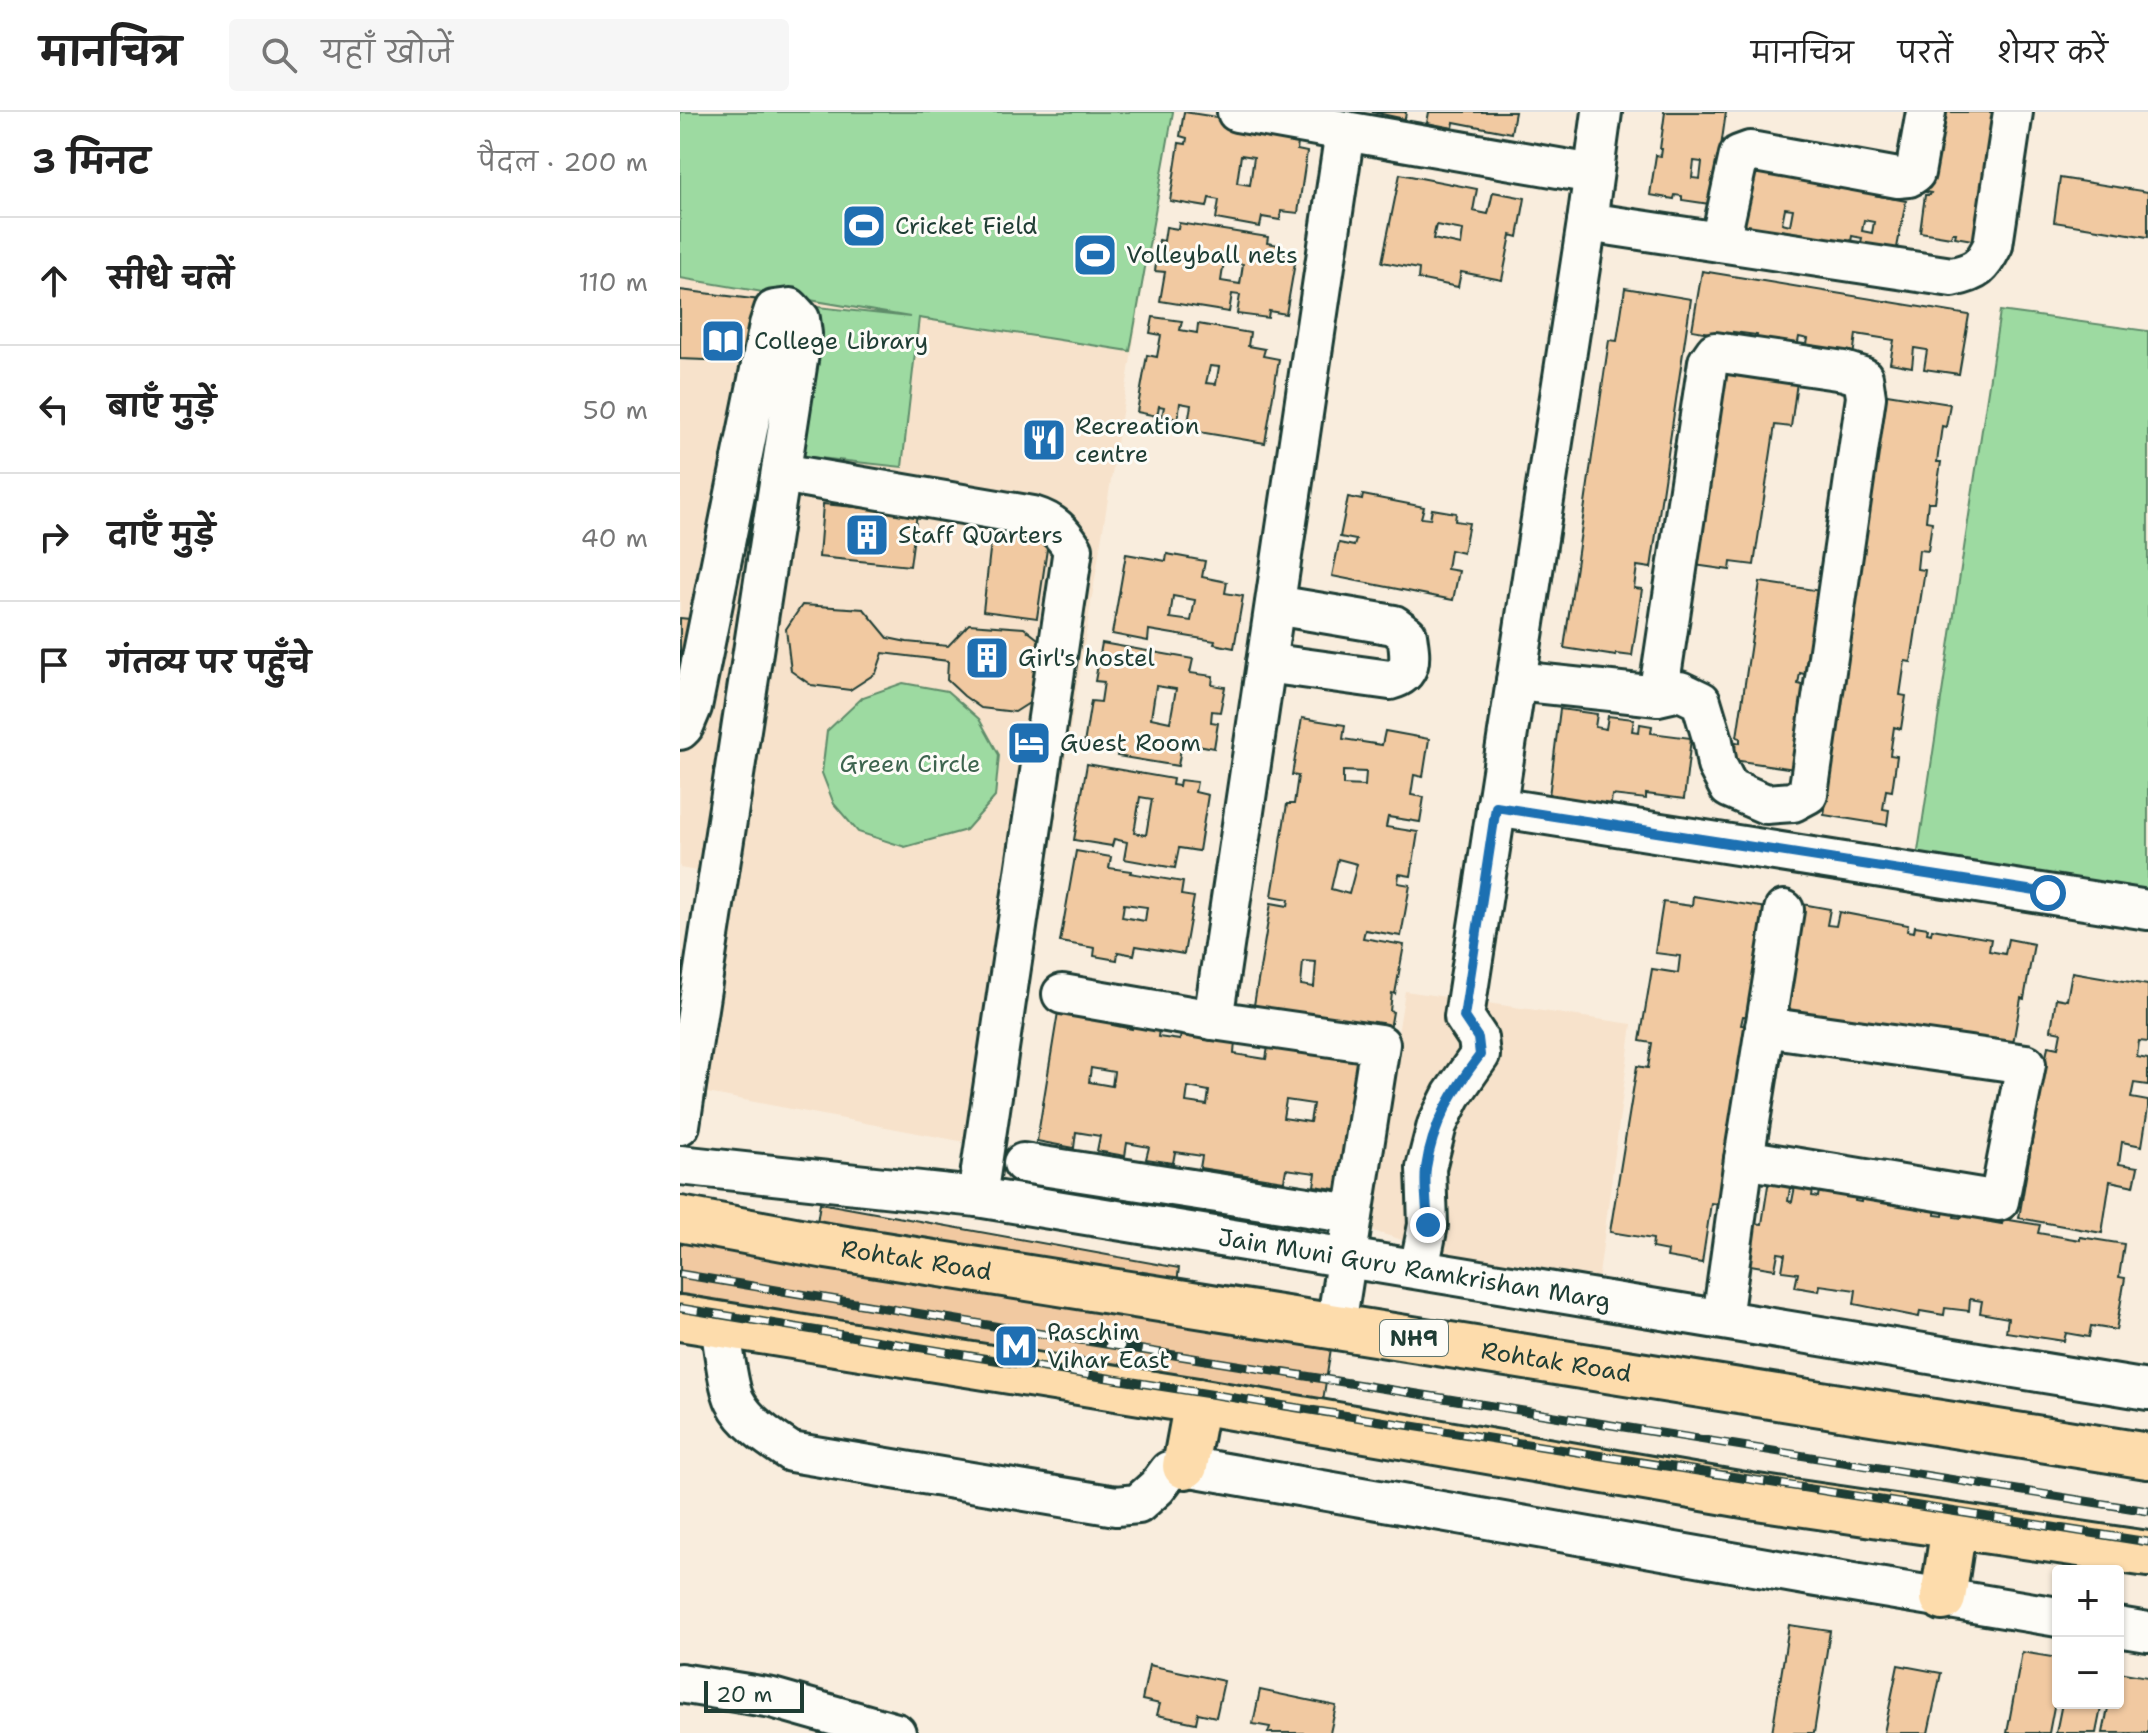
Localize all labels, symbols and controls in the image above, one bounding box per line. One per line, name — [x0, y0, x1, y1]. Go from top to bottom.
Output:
search box — [229, 19, 789, 91]
text: मानचित्र — [40, 26, 181, 77]
text: यहाँ खोजें — [321, 32, 453, 73]
icon: search — [257, 33, 301, 77]
text: मानचित्र — [1751, 34, 1854, 72]
text: परतें — [1898, 34, 1953, 72]
text: शेयर करें — [1997, 34, 2108, 72]
text: 3 मिनट — [32, 138, 150, 184]
text: पैदल · 200 m — [478, 144, 648, 179]
sports icon: Cricket Field — [840, 202, 888, 250]
place label: Cricket Field — [895, 210, 1038, 242]
sports icon: Volleyball nets — [1071, 231, 1119, 279]
place label: Volleyball nets — [1126, 239, 1298, 271]
text: सीधे चलें — [108, 258, 233, 299]
icon: ahead — [32, 259, 76, 303]
text: 110 m — [578, 264, 648, 299]
library icon: College Library — [699, 317, 747, 365]
place label: College Library — [754, 325, 928, 357]
text: बाएँ मुड़ें — [108, 386, 216, 427]
icon: left — [32, 387, 76, 431]
text: 50 m — [583, 392, 648, 427]
place label: Recreation centre — [1075, 410, 1199, 470]
restaurant icon: Recreation centre — [1020, 416, 1068, 464]
building icon: Staff Quarters — [843, 511, 891, 559]
text: दाएँ मुड़ें — [108, 514, 215, 555]
icon: right — [32, 515, 76, 559]
place label: Staff Quarters — [898, 519, 1063, 551]
text: 40 m — [581, 520, 648, 555]
building icon: Girl's hostel — [963, 634, 1011, 682]
text: गंतव्य पर पहुँचे — [108, 642, 311, 683]
place label: Girl's hostel — [1018, 642, 1156, 674]
icon: arrive — [32, 643, 76, 687]
hotel icon: Guest Room — [1005, 719, 1053, 767]
place label: Guest Room — [1060, 727, 1201, 759]
park label: Green Circle — [840, 748, 980, 780]
route start — [2030, 875, 2066, 911]
route end — [1410, 1207, 1446, 1243]
street label: Jain Muni Guru Ramkrishan Marg — [1216, 1221, 1613, 1317]
street label: Rohtak Road — [839, 1232, 994, 1288]
place label: Paschim Vihar East — [1047, 1316, 1170, 1376]
road number: NH9 — [1380, 1320, 1448, 1356]
metro station icon: Paschim Vihar East — [992, 1322, 1040, 1370]
street label: Rohtak Road — [1479, 1334, 1634, 1390]
map controls — [2052, 1565, 2124, 1709]
button: + — [2052, 1565, 2124, 1637]
button: − — [2052, 1637, 2124, 1709]
scale bar — [704, 1677, 804, 1713]
text: 20 m — [716, 1680, 773, 1709]

